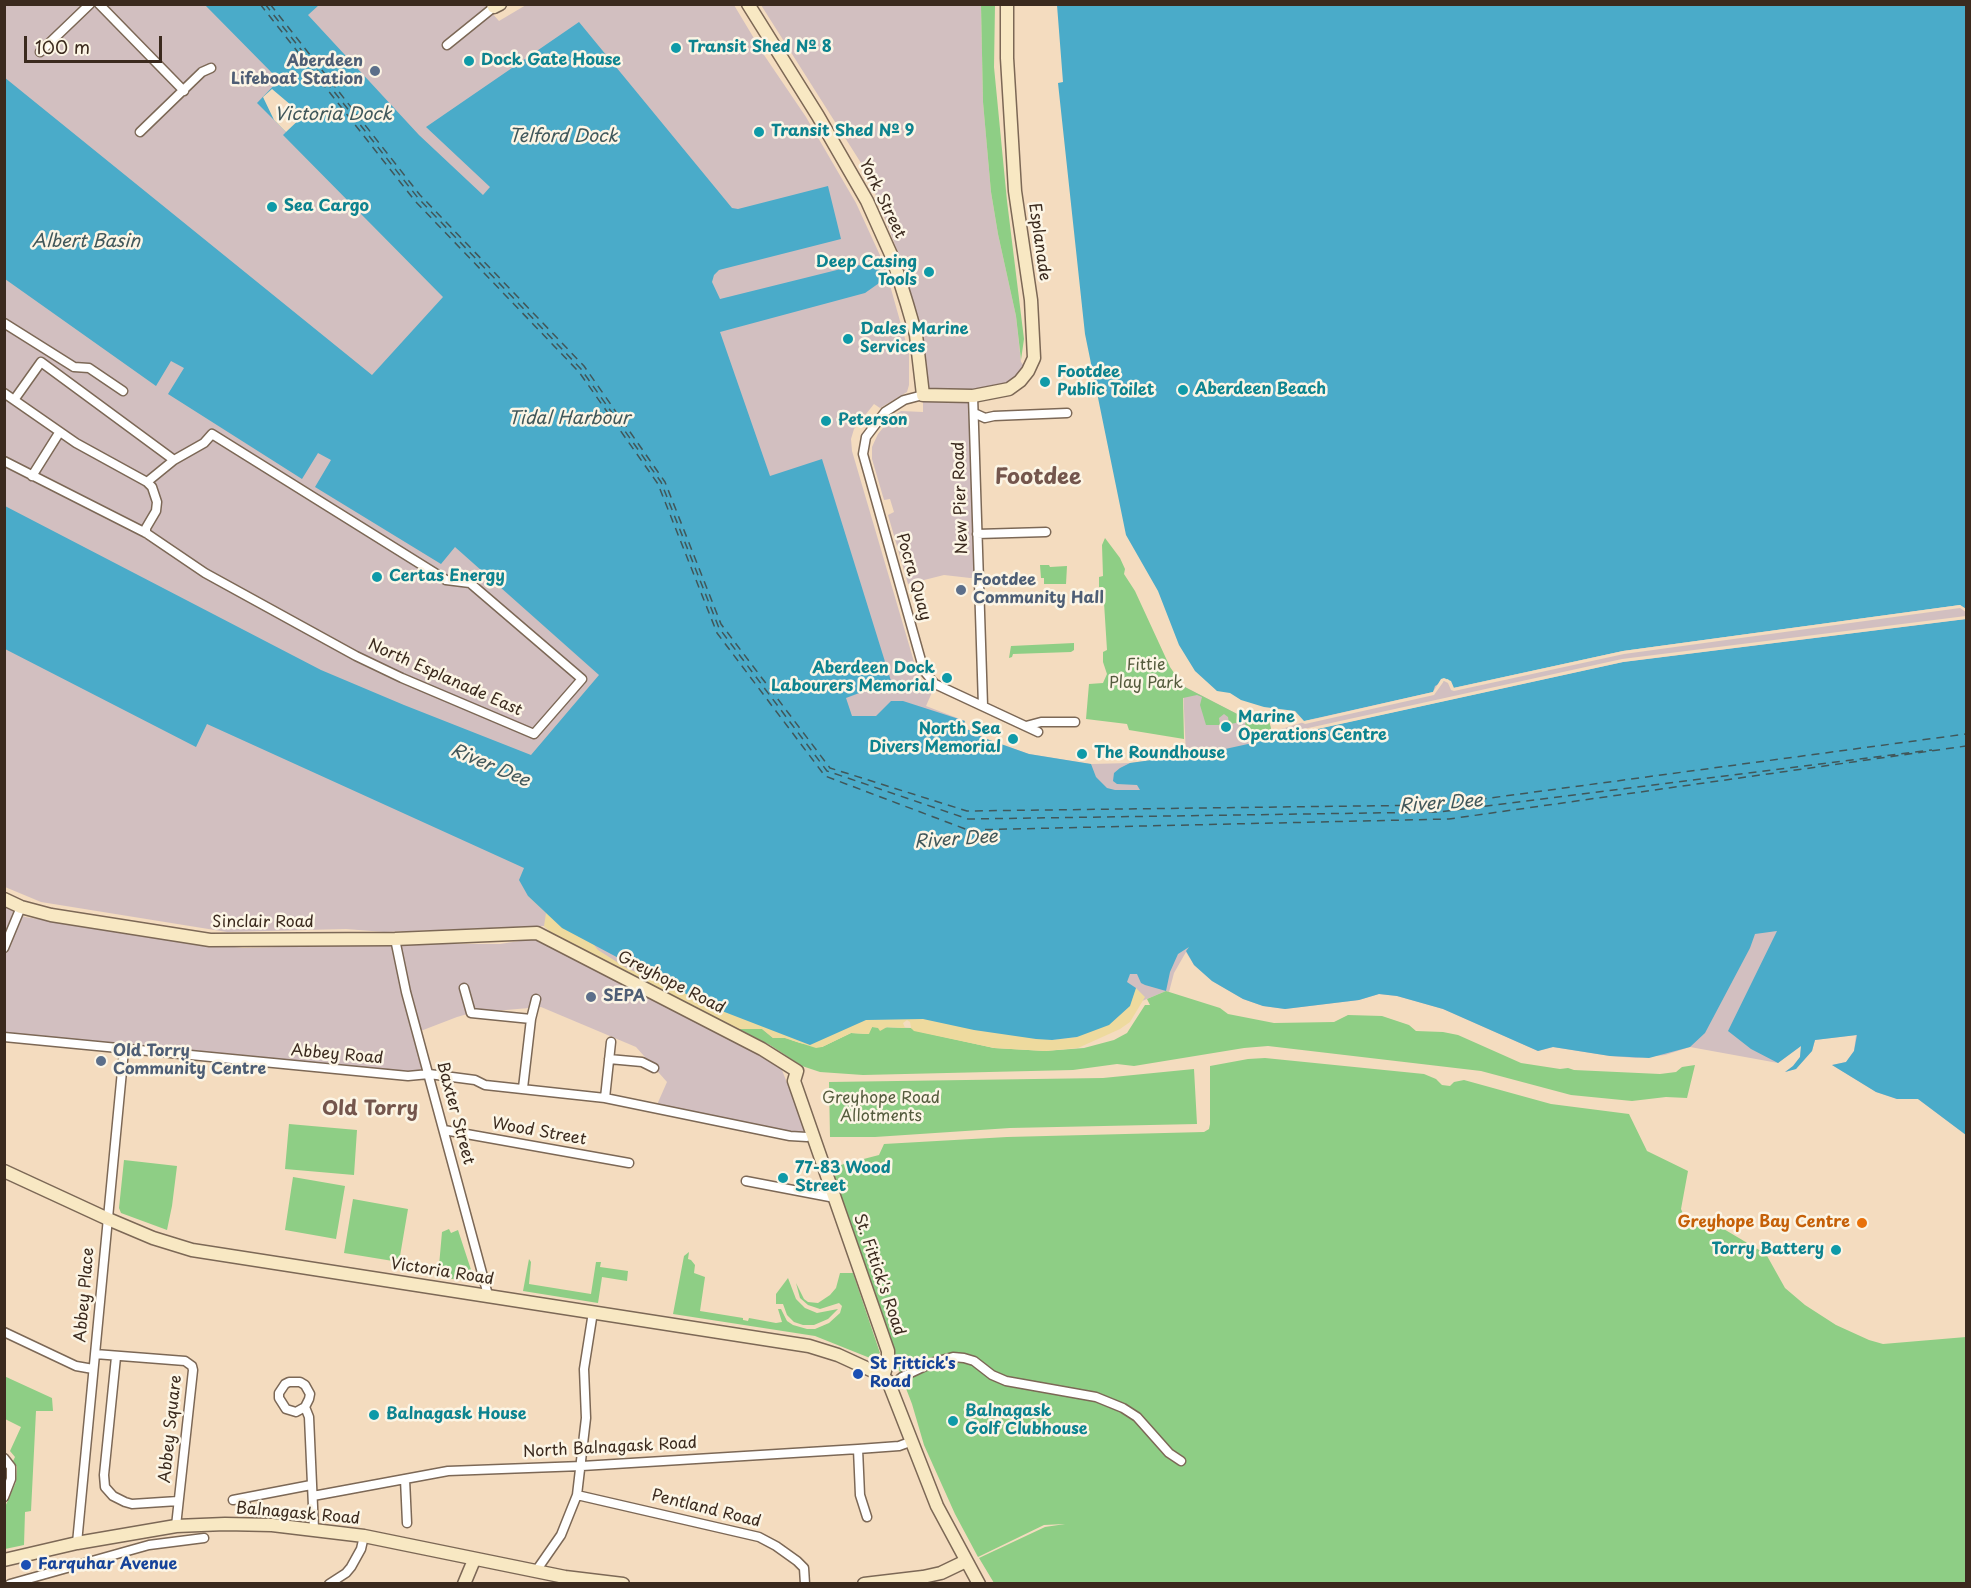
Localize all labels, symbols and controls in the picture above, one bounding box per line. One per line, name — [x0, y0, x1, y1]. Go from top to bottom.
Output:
scale bar — [27, 24, 165, 62]
text: 100 m — [35, 33, 90, 60]
place label: Transit Shed № 8 — [688, 38, 832, 58]
marker: Transit Shed № 8 — [669, 41, 683, 55]
place label: Dock Gate House — [481, 51, 621, 71]
place label: Aberdeen Lifeboat Station — [231, 52, 363, 90]
marker: Dock Gate House — [462, 54, 476, 68]
marker: Aberdeen Lifeboat Station — [368, 64, 382, 78]
water label: Victoria Dock — [274, 104, 392, 126]
place label: Transit Shed № 9 — [771, 122, 914, 142]
marker: Transit Shed № 9 — [752, 125, 766, 139]
water label: Telford Dock — [508, 126, 618, 148]
street label: York Street — [854, 156, 910, 242]
place label: Sea Cargo — [284, 197, 369, 217]
marker: Sea Cargo — [265, 200, 279, 214]
street label: Esplanade — [1024, 202, 1054, 282]
water label: Albert Basin — [32, 231, 140, 253]
place label: Deep Casing Tools — [816, 253, 917, 291]
marker: Deep Casing Tools — [922, 265, 936, 279]
place label: Dales Marine Services — [860, 320, 969, 358]
marker: Dales Marine Services — [841, 332, 855, 346]
place label: Footdee Public Toilet — [1057, 363, 1154, 401]
marker: Footdee Public Toilet — [1038, 375, 1052, 389]
place label: Aberdeen Beach — [1195, 380, 1326, 400]
marker: Aberdeen Beach — [1176, 383, 1190, 397]
water label: Tidal Harbour — [508, 408, 630, 430]
place label: Peterson — [838, 411, 908, 431]
marker: Peterson — [819, 414, 833, 428]
street label: New Pier Road — [949, 441, 973, 555]
district label: Footdee — [995, 465, 1081, 491]
street label: Pocra Quay — [891, 531, 935, 623]
place label: Certas Energy — [389, 567, 505, 587]
marker: Certas Energy — [370, 570, 384, 584]
place label: Footdee Community Hall — [973, 571, 1104, 609]
marker: Footdee Community Hall — [954, 583, 968, 597]
street label: North Esplanade East — [365, 635, 525, 721]
park label: Fittie Play Park — [1109, 656, 1183, 694]
place label: Aberdeen Dock Labourers Memorial — [771, 659, 935, 697]
marker: Aberdeen Dock Labourers Memorial — [940, 671, 954, 685]
place label: Marine Operations Centre — [1238, 708, 1387, 746]
place label: North Sea Divers Memorial — [869, 720, 1001, 758]
marker: Marine Operations Centre — [1219, 720, 1233, 734]
marker: North Sea Divers Memorial — [1006, 732, 1020, 746]
water label: River Dee — [447, 740, 533, 792]
place label: The Roundhouse — [1094, 744, 1225, 764]
marker: The Roundhouse — [1075, 747, 1089, 761]
water label: River Dee — [1398, 790, 1484, 818]
water label: River Dee — [913, 826, 999, 854]
street label: Sinclair Road — [212, 913, 314, 933]
street label: Greyhope Road — [614, 948, 728, 1018]
place label: SEPA — [603, 987, 645, 1007]
marker: SEPA — [584, 990, 598, 1004]
street label: Abbey Road — [290, 1041, 384, 1069]
place label: Old Torry Community Centre — [113, 1042, 266, 1080]
marker: Old Torry Community Centre — [94, 1054, 108, 1068]
street label: Baxter Street — [432, 1059, 478, 1167]
park label: Greyhope Road Allotments — [822, 1089, 940, 1127]
district label: Old Torry — [322, 1097, 418, 1121]
street label: Wood Street — [490, 1114, 588, 1150]
place label: 77-83 Wood Street — [795, 1159, 891, 1197]
marker: 77-83 Wood Street — [776, 1171, 790, 1185]
street label: St. Fittick's Road — [849, 1212, 909, 1338]
place label: Greyhope Bay Centre — [1677, 1213, 1850, 1233]
marker: Greyhope Bay Centre — [1855, 1216, 1869, 1230]
place label: Torry Battery — [1711, 1240, 1824, 1260]
marker: Torry Battery — [1829, 1243, 1843, 1257]
street label: Abbey Place — [71, 1247, 99, 1343]
street label: Victoria Road — [389, 1254, 495, 1290]
place label: St Fittick's Road — [870, 1355, 956, 1393]
marker: St Fittick's Road — [851, 1367, 865, 1381]
street label: Abbey Square — [156, 1374, 186, 1484]
place label: Balnagask Golf Clubhouse — [965, 1402, 1088, 1440]
place label: Balnagask House — [386, 1405, 526, 1425]
marker: Balnagask House — [367, 1408, 381, 1422]
marker: Balnagask Golf Clubhouse — [946, 1414, 960, 1428]
street label: North Balnagask Road — [522, 1434, 698, 1462]
street label: Pentland Road — [649, 1486, 763, 1532]
street label: Balnagask Road — [235, 1499, 361, 1529]
place label: Farquhar Avenue — [38, 1555, 177, 1575]
marker: Farquhar Avenue — [19, 1558, 33, 1572]

